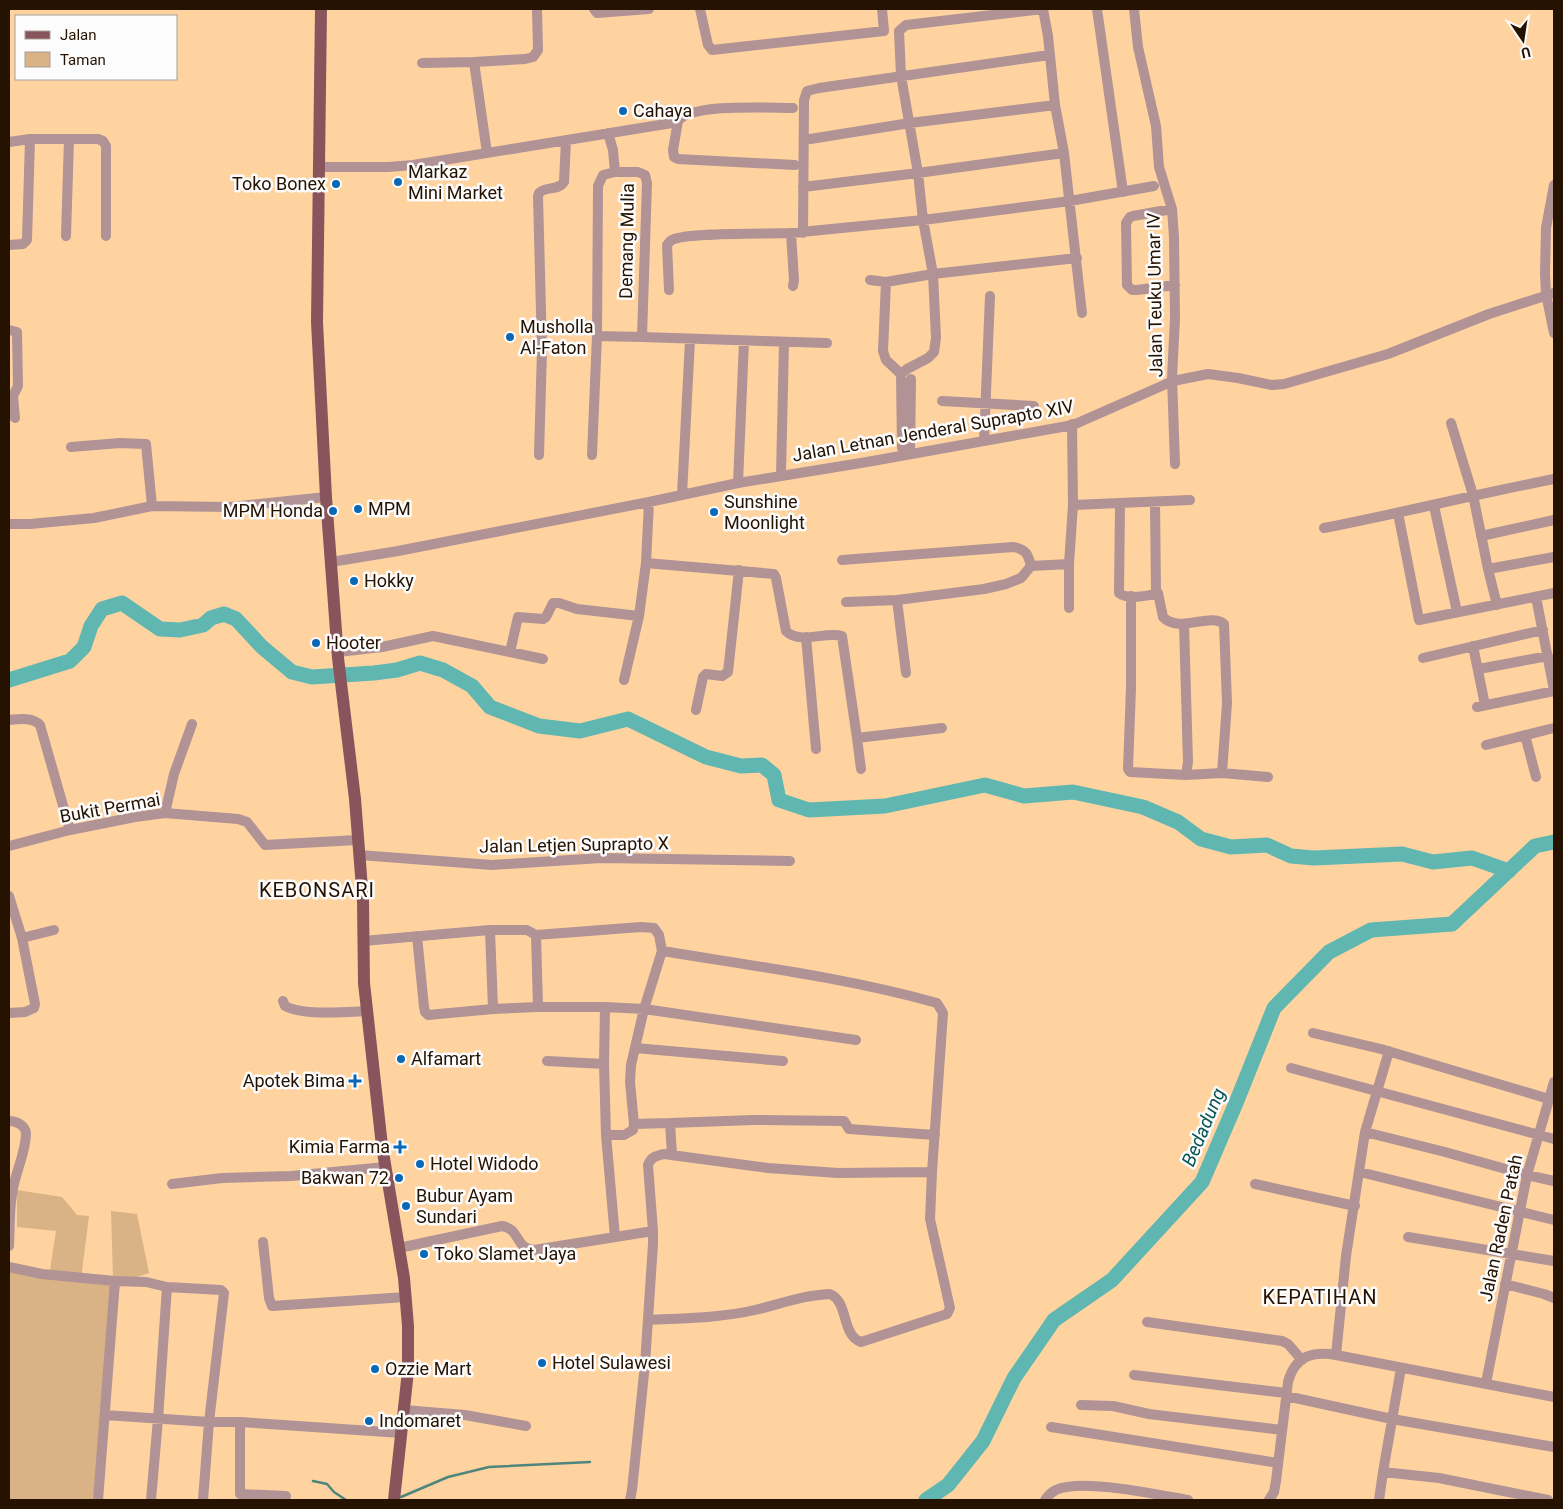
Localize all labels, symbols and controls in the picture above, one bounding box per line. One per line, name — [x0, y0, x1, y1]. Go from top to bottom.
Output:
legend — [15, 15, 178, 80]
north arrow — [1498, 15, 1548, 65]
text: Jalan — [60, 26, 97, 44]
text: U — [1520, 44, 1532, 62]
text: Taman — [60, 51, 106, 69]
place label: Cahaya — [633, 100, 692, 121]
marker: Cahaya — [617, 105, 629, 117]
place label: Markaz Mini Market — [408, 161, 503, 203]
place label: Toko Bonex — [232, 173, 326, 194]
marker: Markaz Mini Market — [392, 176, 404, 188]
marker: Toko Bonex — [330, 178, 342, 190]
street label: Demang Mulia — [615, 183, 638, 299]
street label: Jalan Teuku Umar IV — [1143, 212, 1166, 378]
place label: Musholla Al-Faton — [520, 316, 594, 358]
marker: Musholla Al-Faton — [504, 331, 516, 343]
street label: Jalan Letnan Jenderal Suprapto XIV — [791, 395, 1076, 466]
place label: Sunshine Moonlight — [724, 491, 805, 533]
place label: MPM — [368, 498, 411, 519]
place label: MPM Honda — [223, 500, 323, 521]
marker: MPM — [352, 503, 364, 515]
marker: MPM Honda — [327, 505, 339, 517]
marker: Sunshine Moonlight — [708, 506, 720, 518]
place label: Hokky — [364, 570, 414, 591]
marker: Hokky — [348, 575, 360, 587]
place label: Hooter — [326, 632, 381, 653]
marker: Hooter — [310, 637, 322, 649]
street label: Bukit Permai — [58, 788, 162, 827]
street label: Jalan Letjen Suprapto X — [479, 832, 669, 857]
district label: KEBONSARI — [259, 878, 375, 902]
place label: Alfamart — [411, 1048, 481, 1069]
marker: Alfamart — [395, 1053, 407, 1065]
place label: Apotek Bima — [243, 1070, 345, 1091]
marker: Apotek Bima — [349, 1075, 361, 1087]
water label: Bedadung — [1177, 1085, 1230, 1170]
place label: Kimia Farma — [289, 1136, 390, 1157]
marker: Kimia Farma — [394, 1141, 406, 1153]
street label: Jalan Raden Patah — [1475, 1152, 1526, 1303]
place label: Hotel Widodo — [430, 1153, 539, 1174]
marker: Hotel Widodo — [414, 1158, 426, 1170]
place label: Bakwan 72 — [301, 1167, 389, 1188]
marker: Bakwan 72 — [393, 1172, 405, 1184]
place label: Bubur Ayam Sundari — [416, 1185, 513, 1227]
marker: Bubur Ayam Sundari — [400, 1200, 412, 1212]
place label: Toko Slamet Jaya — [434, 1243, 576, 1264]
marker: Toko Slamet Jaya — [418, 1248, 430, 1260]
district label: KEPATIHAN — [1262, 1285, 1378, 1309]
place label: Hotel Sulawesi — [552, 1352, 671, 1373]
marker: Hotel Sulawesi — [536, 1357, 548, 1369]
place label: Ozzie Mart — [385, 1358, 472, 1379]
marker: Ozzie Mart — [369, 1363, 381, 1375]
place label: Indomaret — [379, 1410, 461, 1431]
marker: Indomaret — [363, 1415, 375, 1427]

